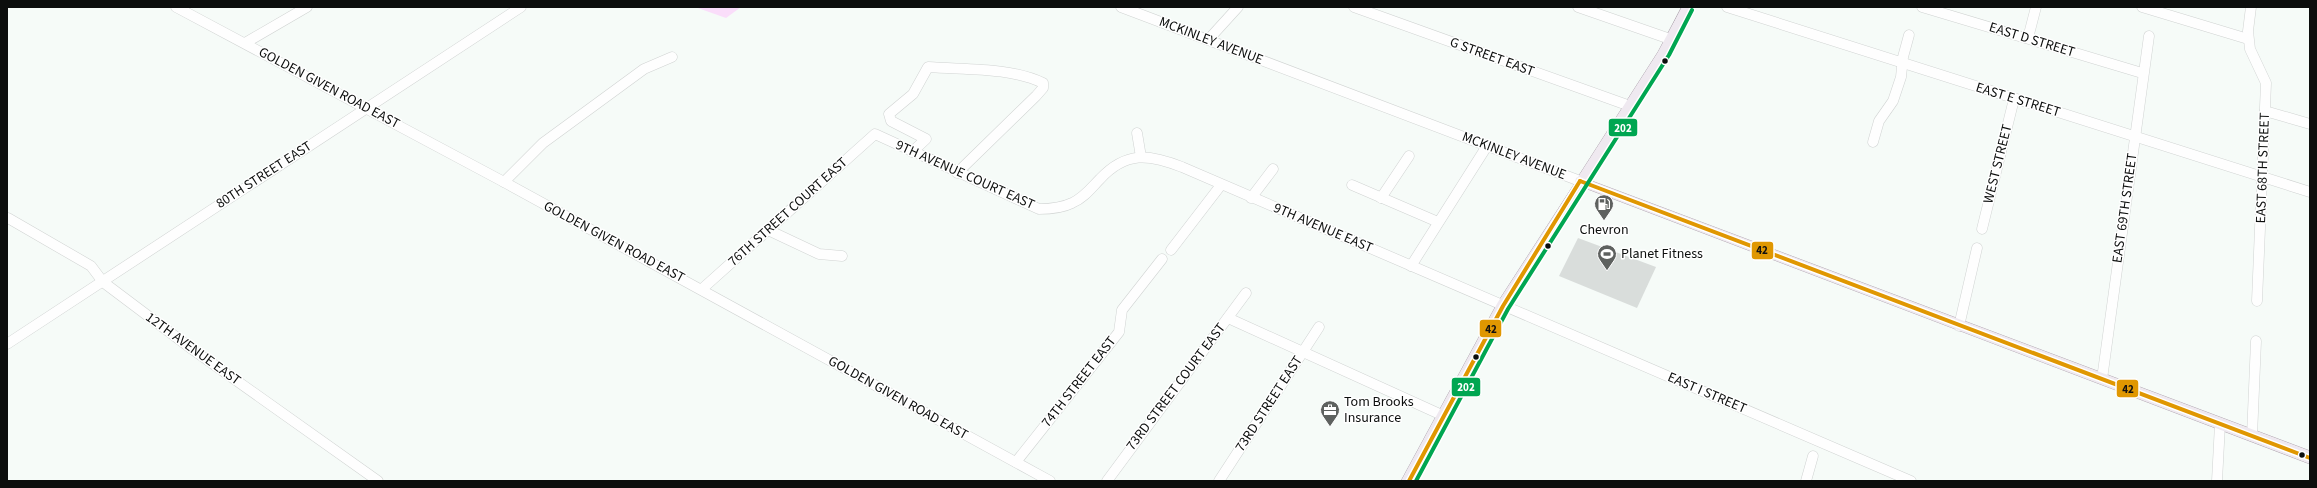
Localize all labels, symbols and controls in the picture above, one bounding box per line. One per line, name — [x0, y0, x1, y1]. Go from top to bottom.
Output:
street label: MCKINLEY AVENUE — [1156, 12, 1266, 70]
street label: EAST D STREET — [1987, 17, 2078, 63]
street label: G STREET EAST — [1447, 32, 1538, 82]
street label: GOLDEN GIVEN ROAD EAST — [255, 42, 404, 134]
unlabelled marker — [1660, 56, 1670, 66]
street label: EAST E STREET — [1973, 78, 2063, 123]
street label: EAST 68TH STREET — [2251, 112, 2275, 224]
line badge: 202 — [1608, 118, 1638, 137]
text: 202 — [1614, 121, 1632, 136]
street label: WEST STREET — [1979, 122, 2018, 206]
street label: MCKINLEY AVENUE — [1459, 127, 1569, 185]
street label: 9TH AVENUE COURT EAST — [892, 135, 1038, 215]
street label: 80TH STREET EAST — [212, 136, 316, 214]
street label: EAST 69TH STREET — [2107, 151, 2143, 264]
street label: 76TH STREET COURT EAST — [724, 152, 853, 271]
fuel station icon: Chevron — [1593, 193, 1615, 221]
street label: GOLDEN GIVEN ROAD EAST — [540, 196, 689, 288]
street label: 9TH AVENUE EAST — [1270, 198, 1376, 258]
place label: Chevron — [1579, 220, 1629, 240]
unlabelled marker — [1543, 241, 1553, 251]
line badge: 42 — [1751, 241, 1774, 260]
sports icon: Planet Fitness — [1596, 243, 1618, 271]
text: 42 — [1756, 243, 1768, 258]
place label: Planet Fitness — [1621, 244, 1703, 264]
street label: 12TH AVENUE EAST — [141, 308, 245, 391]
street label: 73RD STREET COURT EAST — [1121, 319, 1231, 455]
line badge: 42 — [1479, 319, 1502, 338]
text: 42 — [1485, 322, 1497, 337]
street label: 74TH STREET EAST — [1037, 332, 1121, 432]
street label: GOLDEN GIVEN ROAD EAST — [824, 351, 972, 445]
street label: 73RD STREET EAST — [1230, 352, 1308, 456]
unlabelled marker — [1471, 352, 1481, 362]
street label: EAST I STREET — [1664, 367, 1750, 419]
line badge: 202 — [1451, 377, 1481, 397]
line badge: 42 — [2116, 379, 2139, 398]
text: 202 — [1457, 380, 1475, 395]
text: 42 — [2122, 382, 2134, 397]
place label: Tom Brooks Insurance — [1344, 392, 1414, 428]
office icon: Tom Brooks Insurance — [1319, 399, 1341, 427]
unlabelled marker — [2297, 450, 2307, 460]

